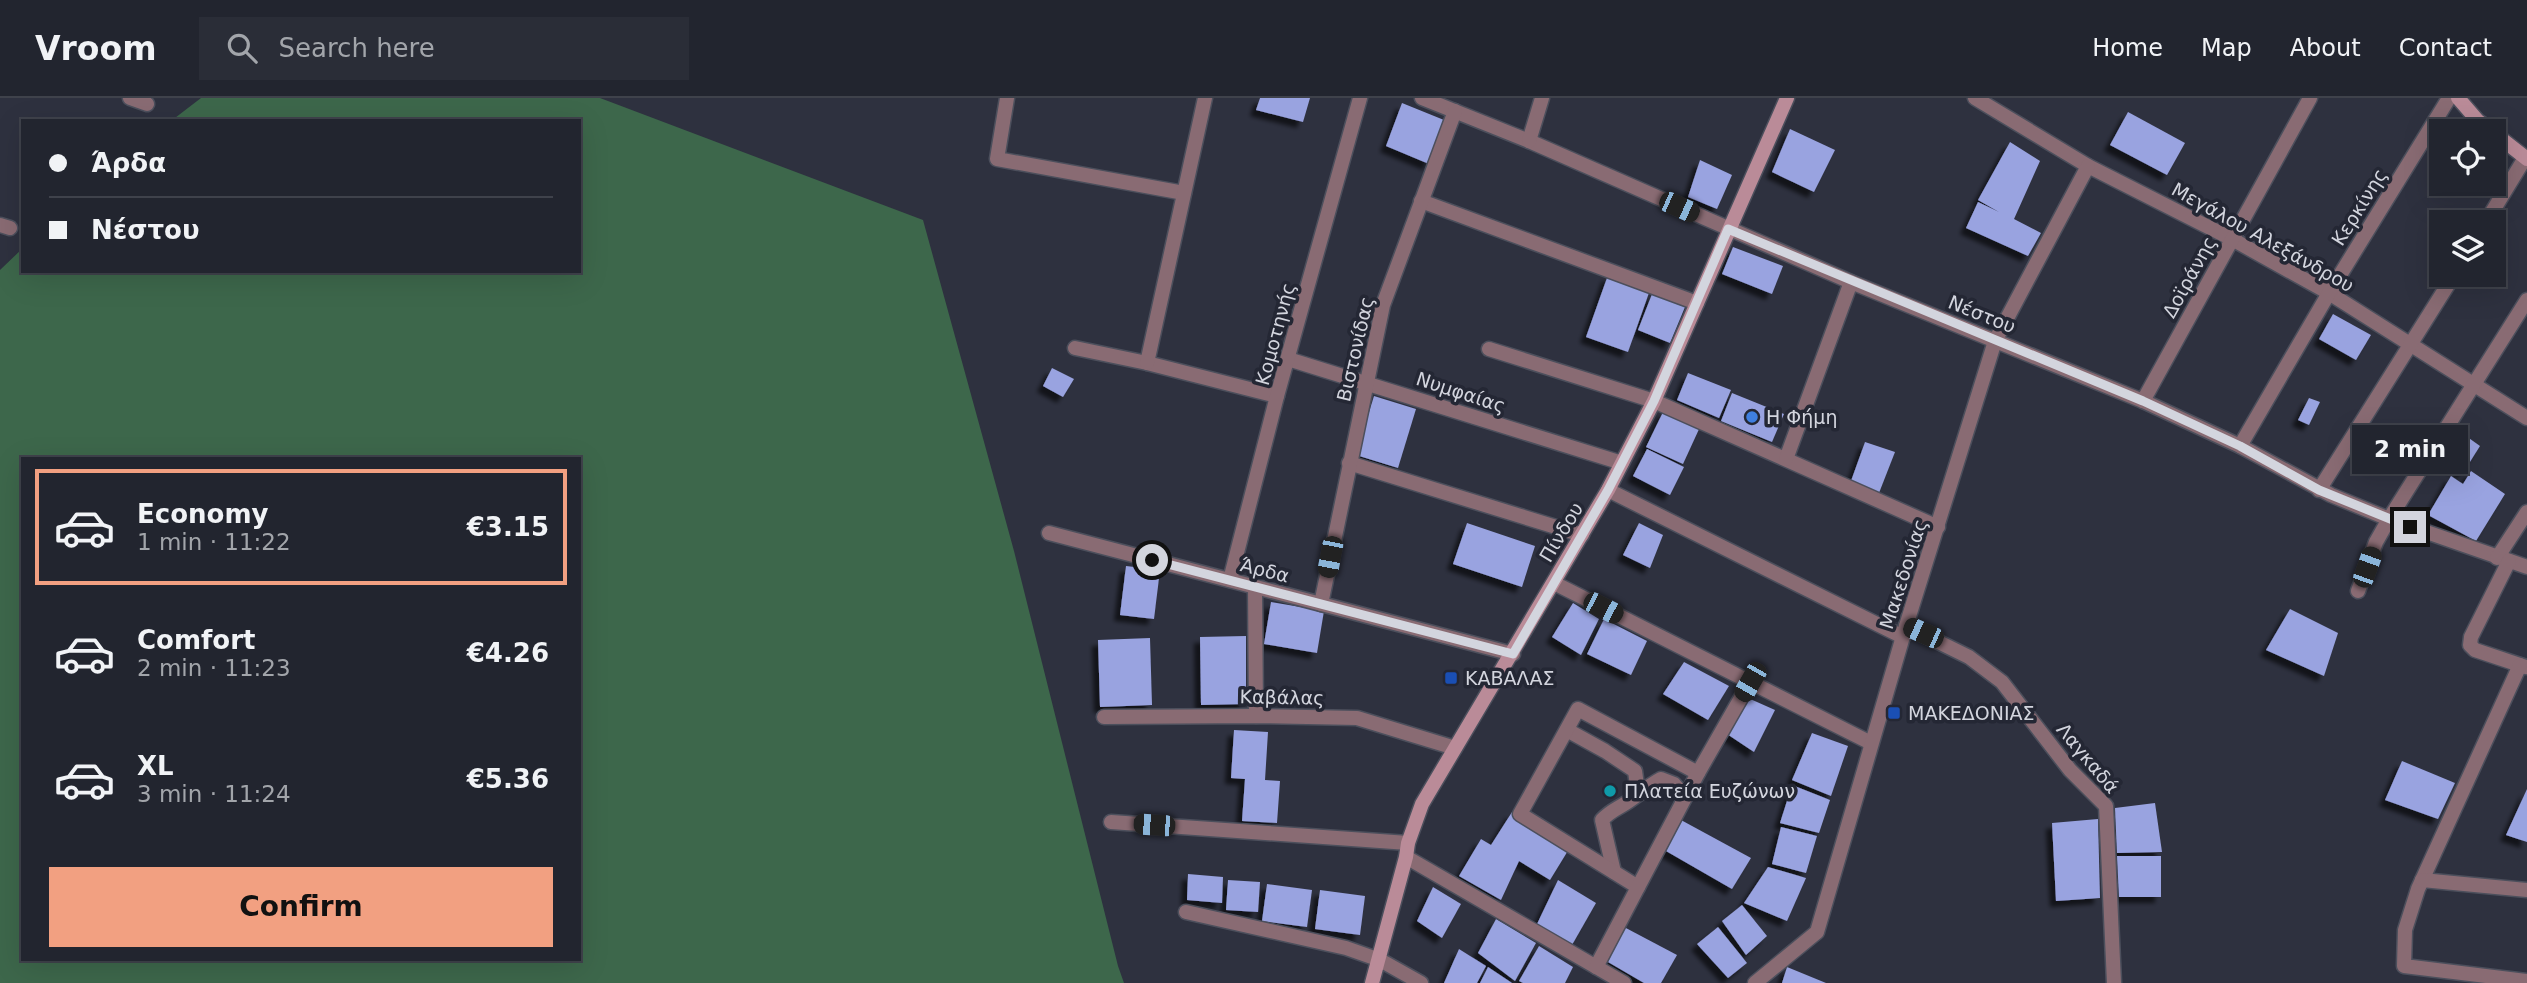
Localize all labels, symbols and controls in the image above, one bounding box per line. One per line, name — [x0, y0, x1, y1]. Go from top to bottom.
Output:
search box — [199, 17, 689, 80]
text: Vroom — [35, 29, 157, 68]
icon: search — [223, 29, 261, 67]
text: Search here — [279, 33, 435, 63]
text: Home — [2092, 34, 2163, 62]
text: Map — [2201, 34, 2252, 62]
text: About — [2290, 34, 2361, 62]
text: Contact — [2399, 34, 2492, 62]
map controls — [2429, 119, 2506, 287]
button: locate — [2429, 119, 2506, 196]
text: Άρδα — [91, 148, 166, 178]
street label: Κερκίνης — [2327, 165, 2391, 249]
street label: Μεγάλου Αλεξάνδρου — [2168, 178, 2358, 296]
car — [1656, 189, 1703, 225]
button: layers — [2429, 210, 2506, 287]
text: Νέστου — [91, 215, 200, 245]
street label: Δοϊράνης — [2158, 233, 2220, 321]
street label: Κομοτηνής — [1251, 280, 1299, 388]
street label: Νέστου — [1945, 291, 2019, 337]
street label: Βιστονίδας — [1332, 294, 1378, 404]
street label: Νυμφαίας — [1414, 367, 1508, 417]
place label: Η Φήμη — [1766, 406, 1837, 428]
marker: Η Φήμη — [1744, 409, 1760, 425]
callout: 2 min — [2352, 426, 2468, 474]
text: 2 min — [2374, 436, 2446, 462]
icon: car — [53, 496, 116, 559]
street label: Πίνδου — [1535, 498, 1587, 566]
text: Economy — [137, 499, 268, 529]
route end — [2394, 511, 2426, 543]
text: €3.15 — [467, 512, 549, 542]
street label: Μακεδονίας — [1875, 516, 1931, 632]
text: 1 min · 11:22 — [137, 529, 291, 555]
car — [1316, 534, 1345, 580]
route start — [1136, 544, 1168, 576]
car — [2350, 544, 2385, 590]
street label: Άρδα — [1238, 553, 1292, 587]
car — [1580, 589, 1627, 627]
car — [1900, 615, 1947, 651]
icon: car — [53, 622, 116, 685]
text: Comfort — [137, 625, 255, 655]
text: €4.26 — [467, 638, 549, 668]
text: 2 min · 11:23 — [137, 655, 291, 681]
car — [1731, 659, 1770, 705]
place label: ΚΑΒΑΛΑΣ — [1465, 667, 1555, 689]
marker: ΚΑΒΑΛΑΣ — [1443, 670, 1459, 686]
street label: Καβάλας — [1240, 685, 1324, 709]
place label: ΜΑΚΕΔΟΝΙΑΣ — [1908, 702, 2035, 724]
marker: ΜΑΚΕΔΟΝΙΑΣ — [1886, 705, 1902, 721]
street label: Λαγκαδά — [2052, 719, 2124, 797]
icon: car — [53, 748, 116, 811]
text: XL — [137, 751, 174, 781]
text: €5.36 — [467, 764, 549, 794]
place label: Πλατεία Ευζώνων — [1624, 780, 1795, 802]
text: 3 min · 11:24 — [137, 781, 291, 807]
marker: Πλατεία Ευζώνων — [1602, 783, 1618, 799]
car — [1133, 813, 1176, 837]
button: Confirm — [49, 867, 553, 947]

